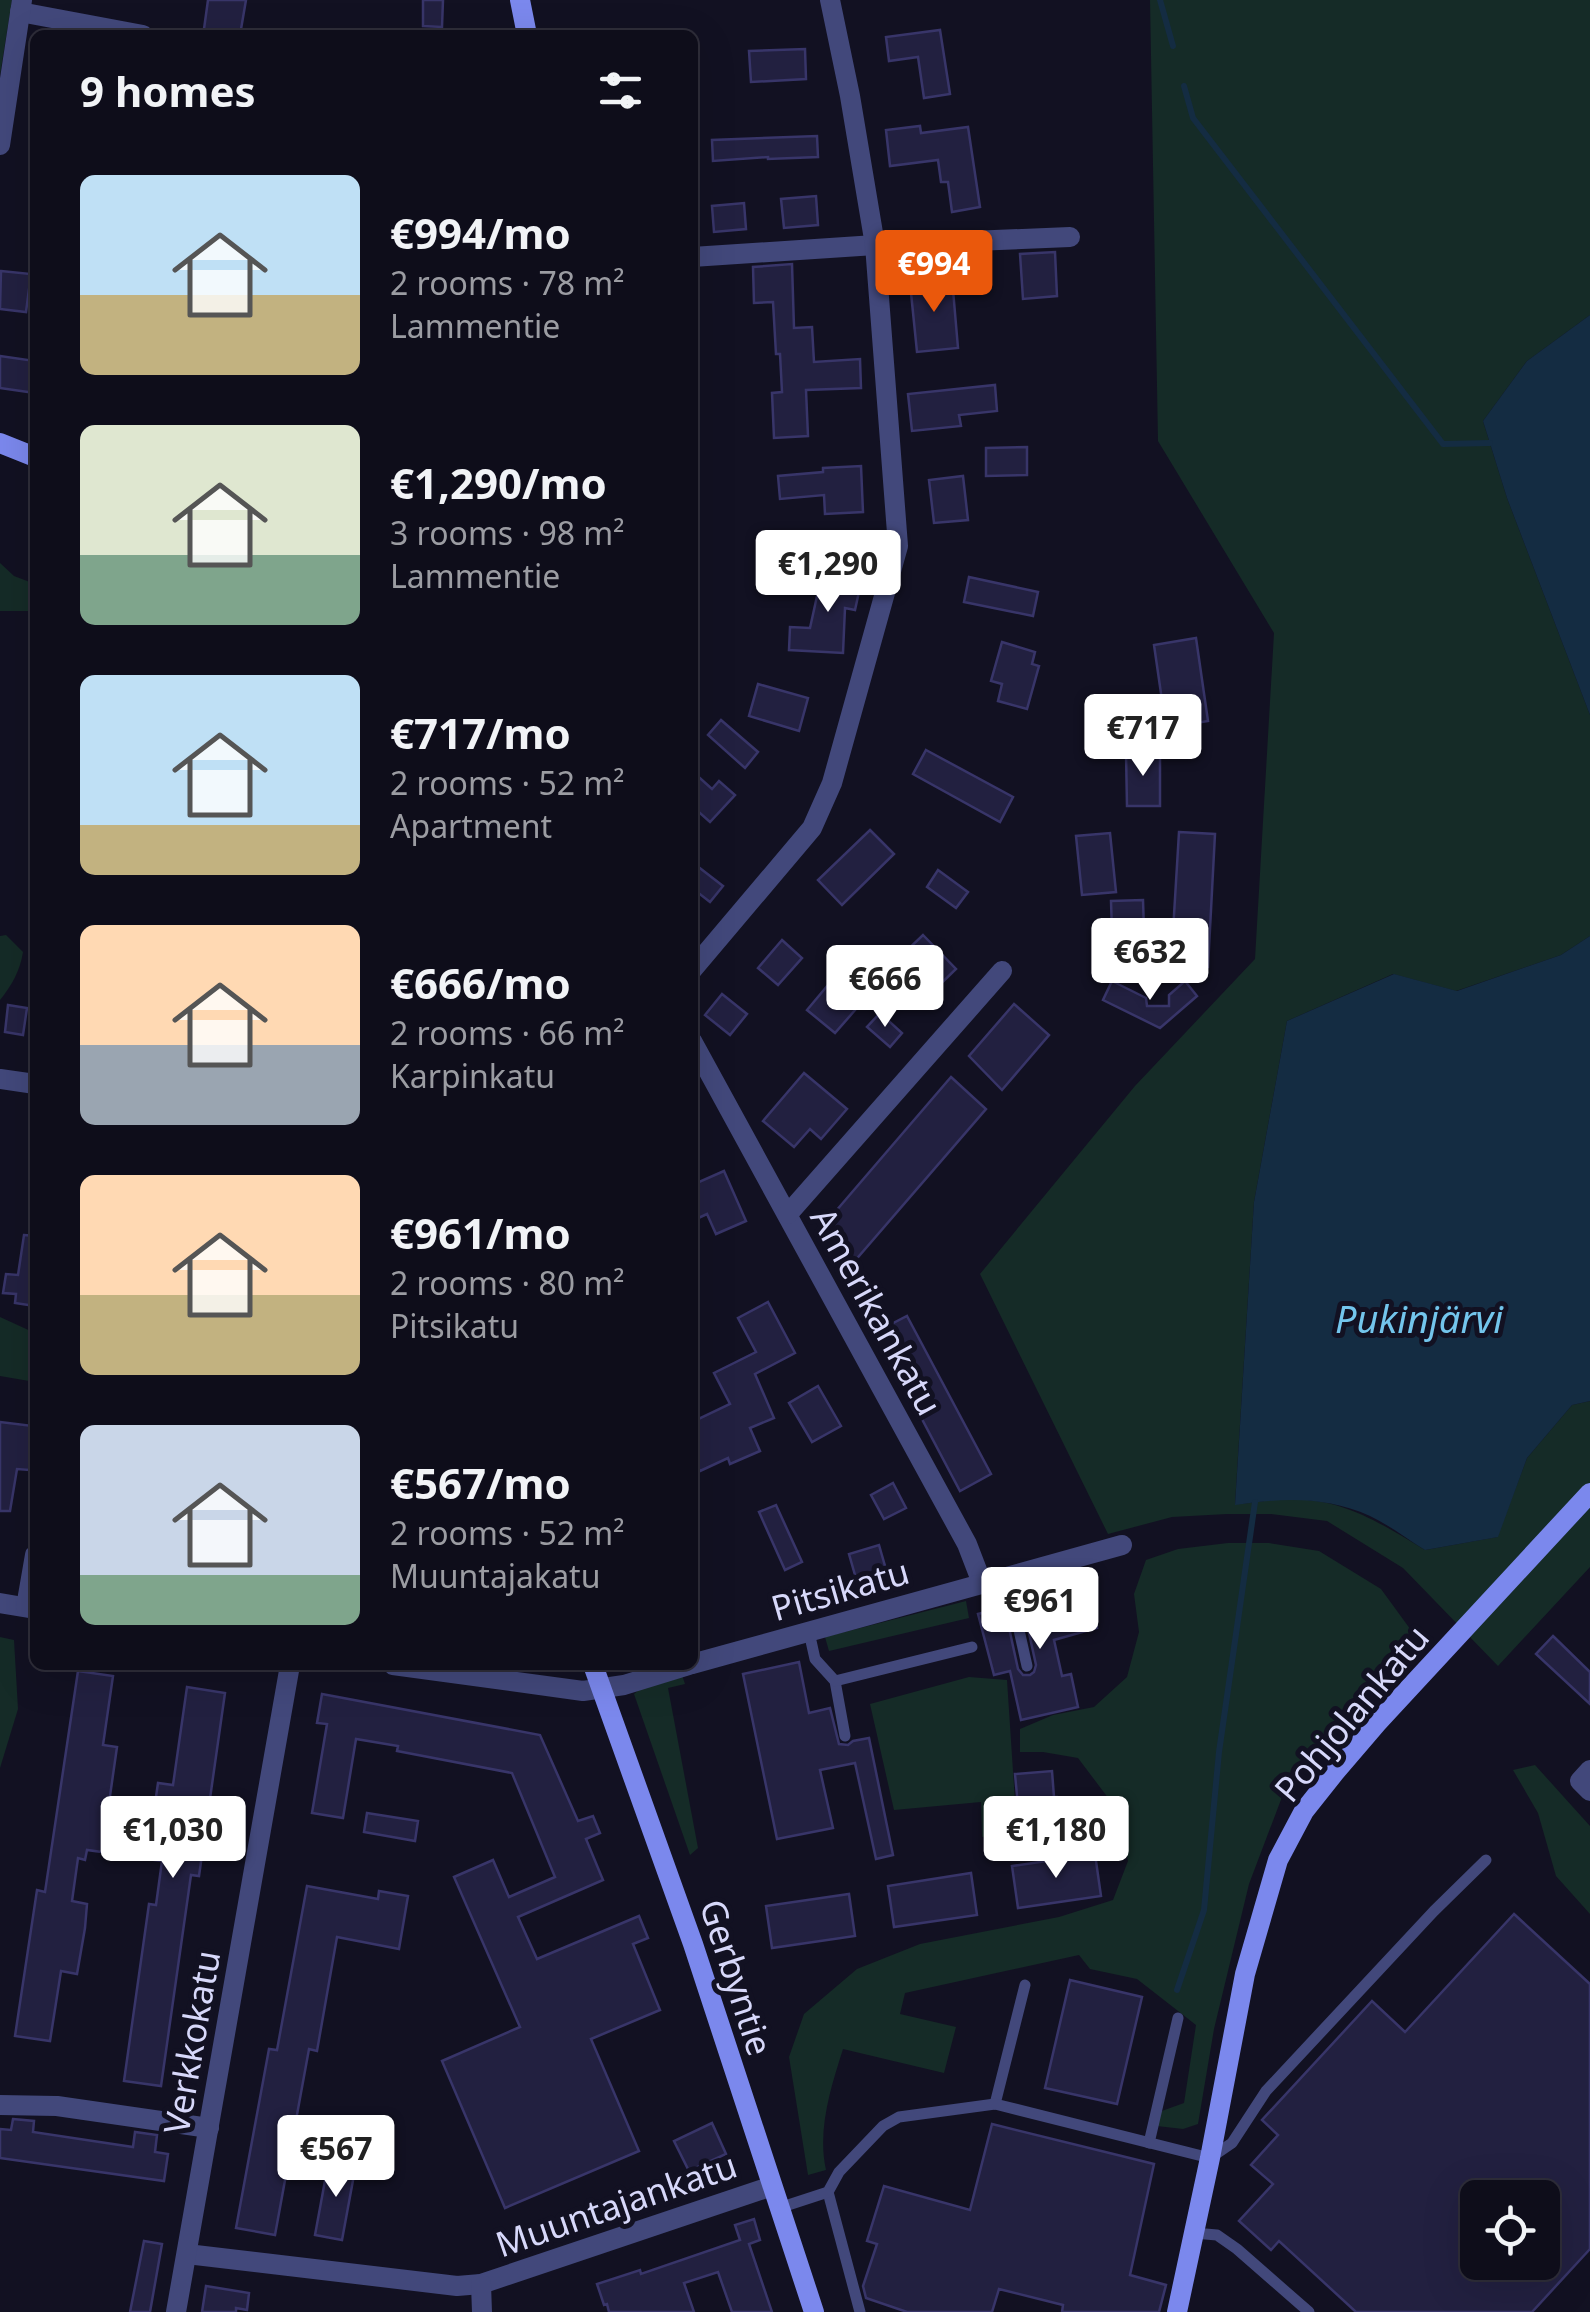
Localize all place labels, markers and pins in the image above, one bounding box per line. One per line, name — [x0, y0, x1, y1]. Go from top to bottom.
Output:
pin: €994 — [875, 230, 993, 315]
pin: €1,290 — [747, 530, 909, 615]
pin: €717 — [1084, 694, 1202, 779]
pin: €632 — [1091, 918, 1209, 1003]
pin: €666 — [826, 945, 944, 1030]
pin: €961 — [981, 1567, 1099, 1652]
pin: €1,030 — [92, 1796, 254, 1881]
pin: €1,180 — [975, 1796, 1137, 1881]
pin: €567 — [277, 2115, 395, 2200]

